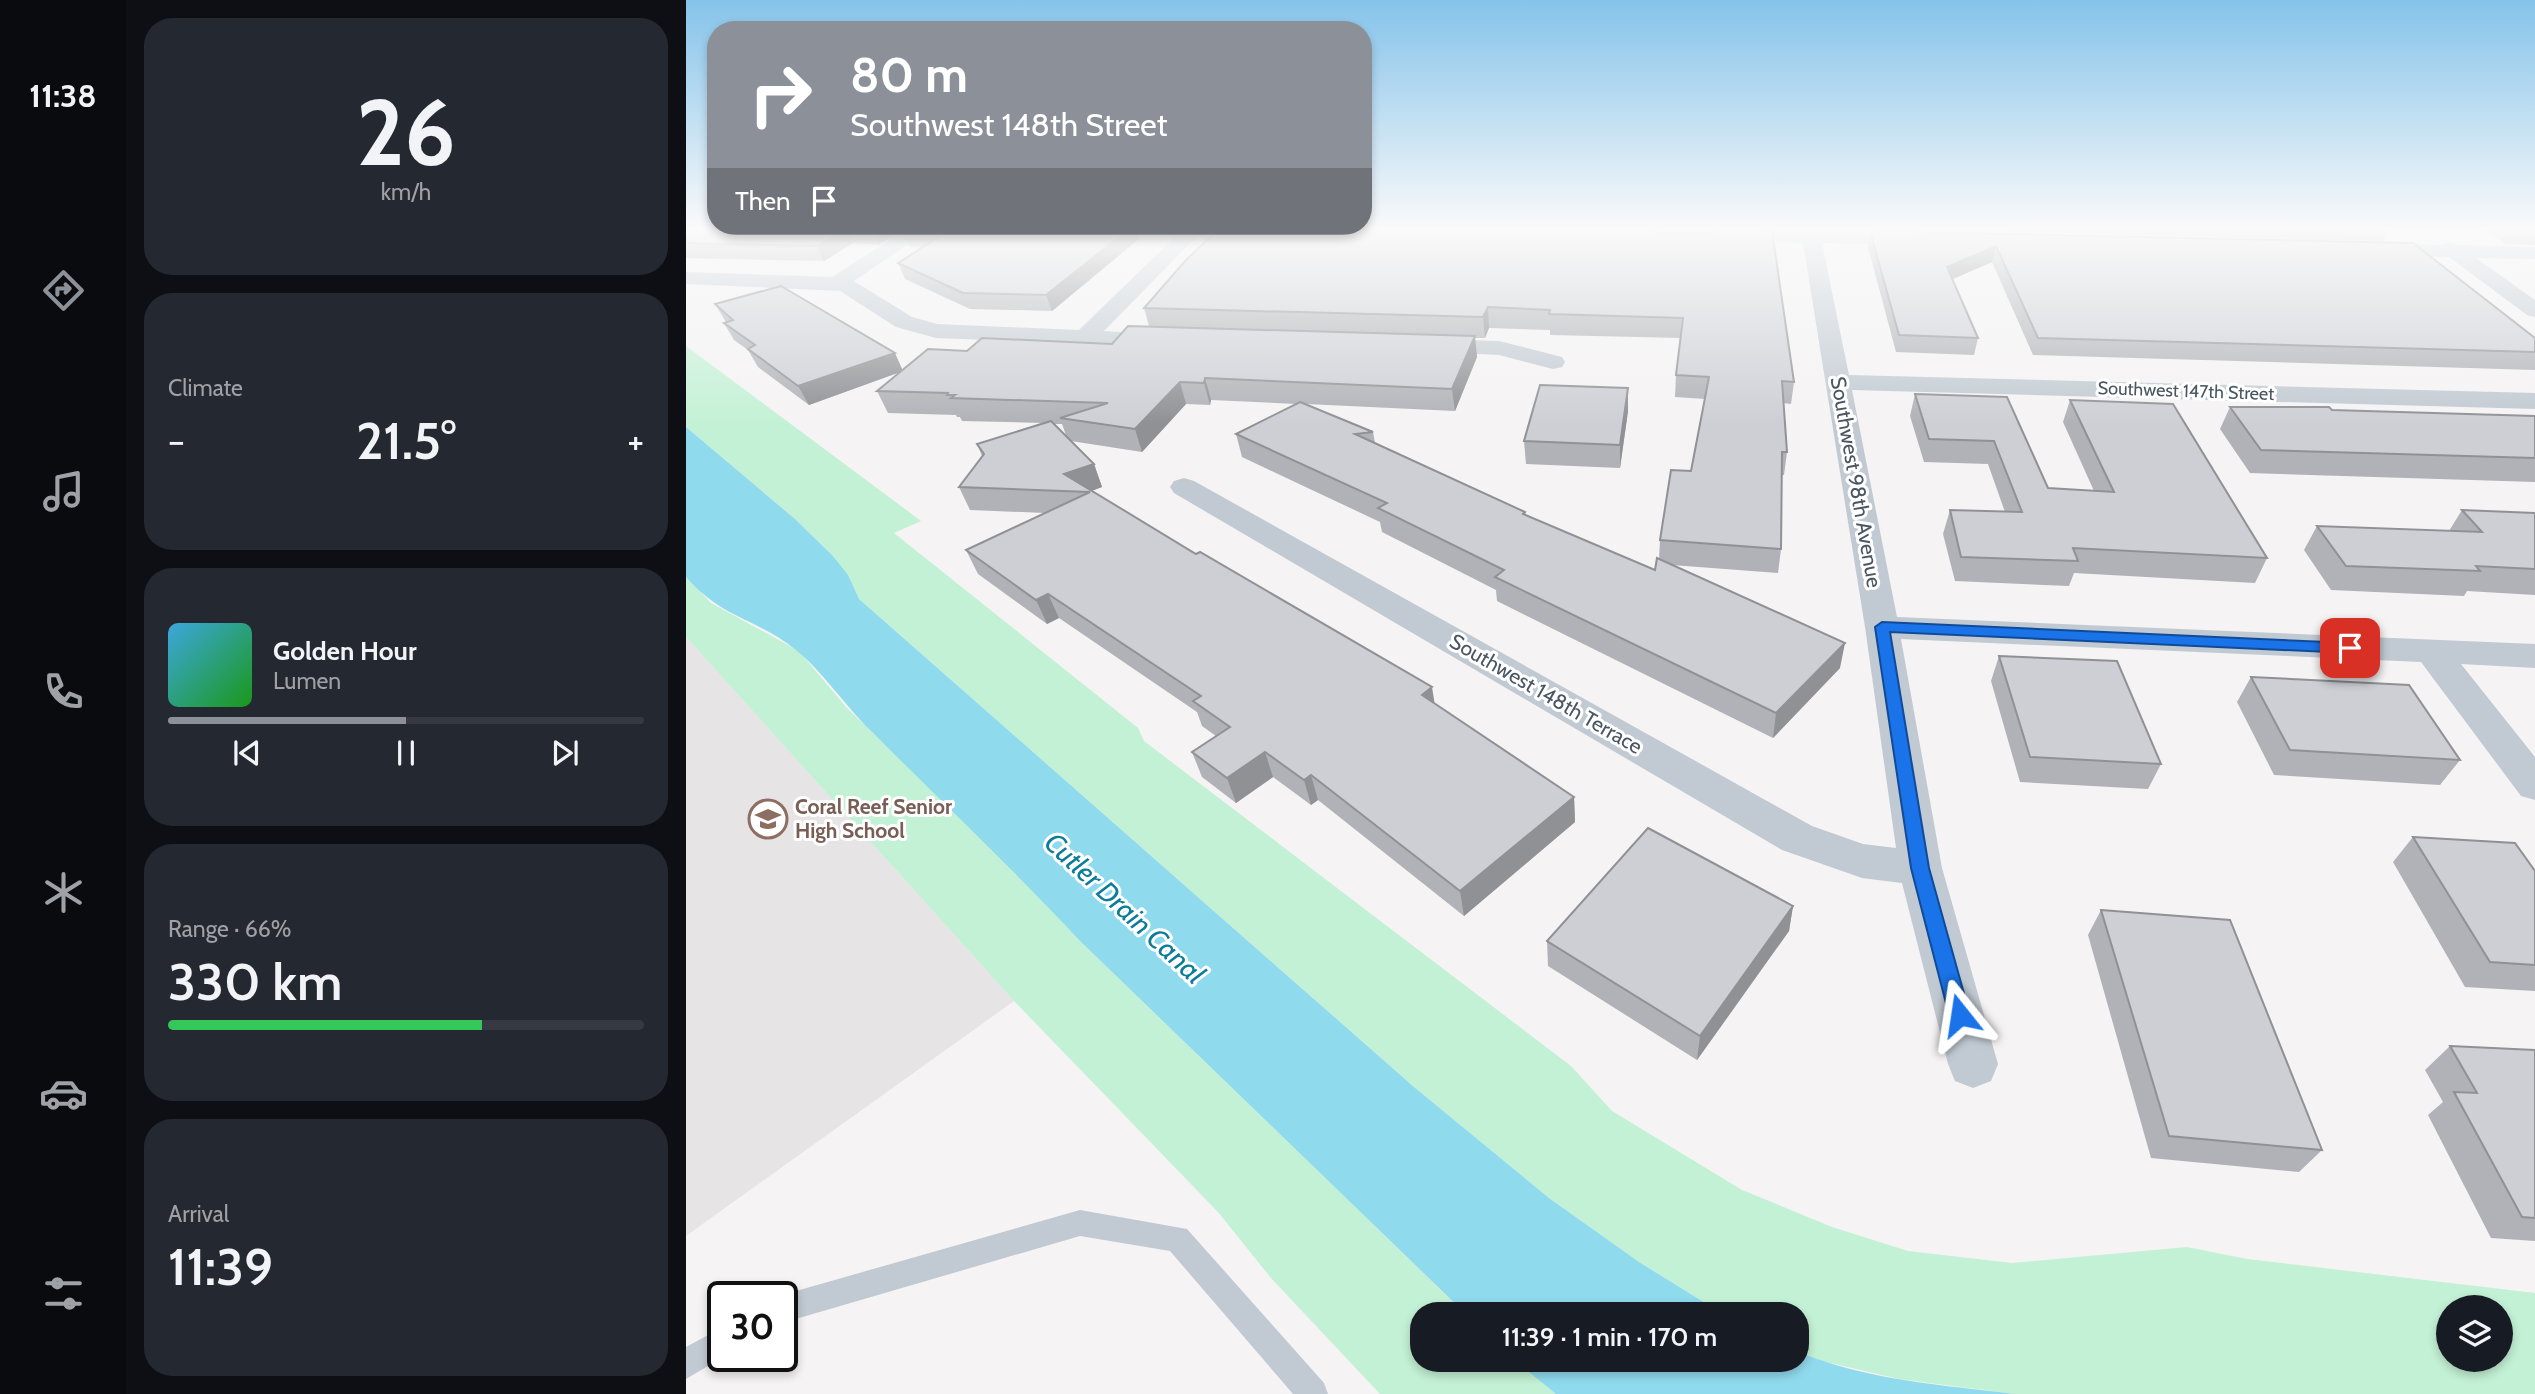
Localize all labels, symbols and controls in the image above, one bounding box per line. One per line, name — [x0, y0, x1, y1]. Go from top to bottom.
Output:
text: 80 m — [850, 45, 968, 104]
icon: right — [735, 49, 826, 140]
text: 11:38 — [29, 76, 97, 115]
text: 26 — [356, 77, 456, 188]
text: Southwest 148th Street — [850, 105, 1167, 144]
text: km/h — [381, 178, 431, 206]
icon: arrive — [805, 182, 843, 220]
text: Then — [735, 185, 791, 217]
icon: directions — [39, 266, 88, 315]
text: Climate — [168, 374, 243, 402]
street label: Southwest 98th Avenue — [1826, 374, 1887, 590]
street label: Southwest 147th Street — [2097, 377, 2275, 405]
text: 21.5° — [356, 409, 456, 472]
text: − — [168, 417, 185, 464]
text: + — [627, 417, 644, 464]
icon: music — [39, 467, 88, 516]
pin — [2320, 618, 2380, 678]
street label: Southwest 148th Terrace — [1446, 628, 1647, 759]
icon: arrive — [2331, 629, 2369, 667]
text: Golden Hour — [273, 635, 416, 667]
icon: phone — [39, 667, 88, 716]
text: Lumen — [273, 667, 341, 695]
icon: previous — [228, 734, 266, 772]
icon: pause — [387, 734, 425, 772]
icon: next — [546, 734, 584, 772]
place label: Coral Reef Senior High School — [795, 794, 952, 843]
school or university icon: Coral Reef Senior High School — [747, 798, 789, 840]
water label: Cutler Drain Canal — [1038, 825, 1212, 991]
icon: climate — [39, 868, 88, 917]
text: Range · 66% — [168, 915, 292, 943]
text: 330 km — [168, 950, 342, 1013]
position arrow — [1923, 978, 1997, 1052]
icon: car — [39, 1069, 88, 1118]
text: Arrival — [168, 1200, 229, 1228]
text: 11:39 — [168, 1235, 273, 1298]
icon: filters — [39, 1269, 88, 1318]
speed limit sign: 30 — [707, 1281, 798, 1372]
map controls — [2436, 1295, 2513, 1372]
button: layers — [2436, 1295, 2513, 1372]
text: 11:39 · 1 min · 170 m — [1502, 1321, 1717, 1353]

